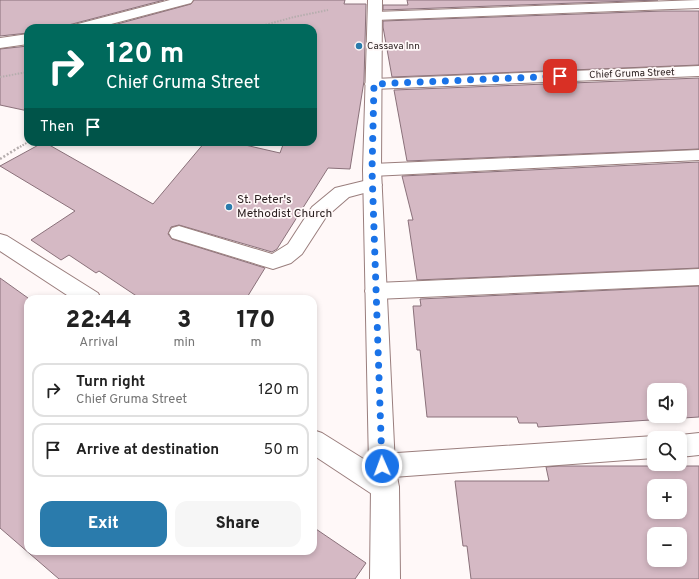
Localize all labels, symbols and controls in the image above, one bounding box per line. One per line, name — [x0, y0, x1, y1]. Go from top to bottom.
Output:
text: 120 m — [106, 37, 184, 73]
icon: right — [40, 40, 92, 92]
place label: Cassava Inn — [367, 40, 420, 53]
marker: Cassava Inn — [354, 41, 364, 51]
pin — [543, 59, 577, 93]
icon: arrive — [549, 65, 571, 87]
street label: Chief Gruma Street — [589, 66, 675, 82]
text: Chief Gruma Street — [106, 72, 260, 95]
icon: arrive — [82, 116, 104, 138]
text: Then — [40, 118, 74, 137]
place label: St. Peter's Methodist Church — [237, 192, 332, 222]
marker: St. Peter's Methodist Church — [224, 202, 234, 212]
text: 22:44 — [65, 306, 132, 336]
text: 3 — [177, 306, 191, 336]
text: 170 — [237, 306, 276, 336]
text: Arrival — [79, 335, 118, 351]
text: min — [173, 335, 195, 351]
text: m — [251, 335, 262, 351]
text: Turn right — [76, 373, 145, 392]
icon: right — [42, 379, 64, 401]
text: 120 m — [258, 381, 299, 400]
map controls — [647, 383, 687, 567]
button: sound — [647, 383, 687, 423]
text: Chief Gruma Street — [76, 392, 187, 408]
button: search — [647, 431, 687, 471]
icon: arrive — [42, 439, 64, 461]
text: Arrive at destination — [76, 441, 219, 460]
text: 50 m — [264, 441, 299, 460]
position arrow — [361, 445, 403, 487]
button: + — [647, 479, 687, 519]
button: Exit — [40, 501, 167, 547]
button: Share — [175, 501, 301, 547]
button: − — [647, 527, 687, 567]

